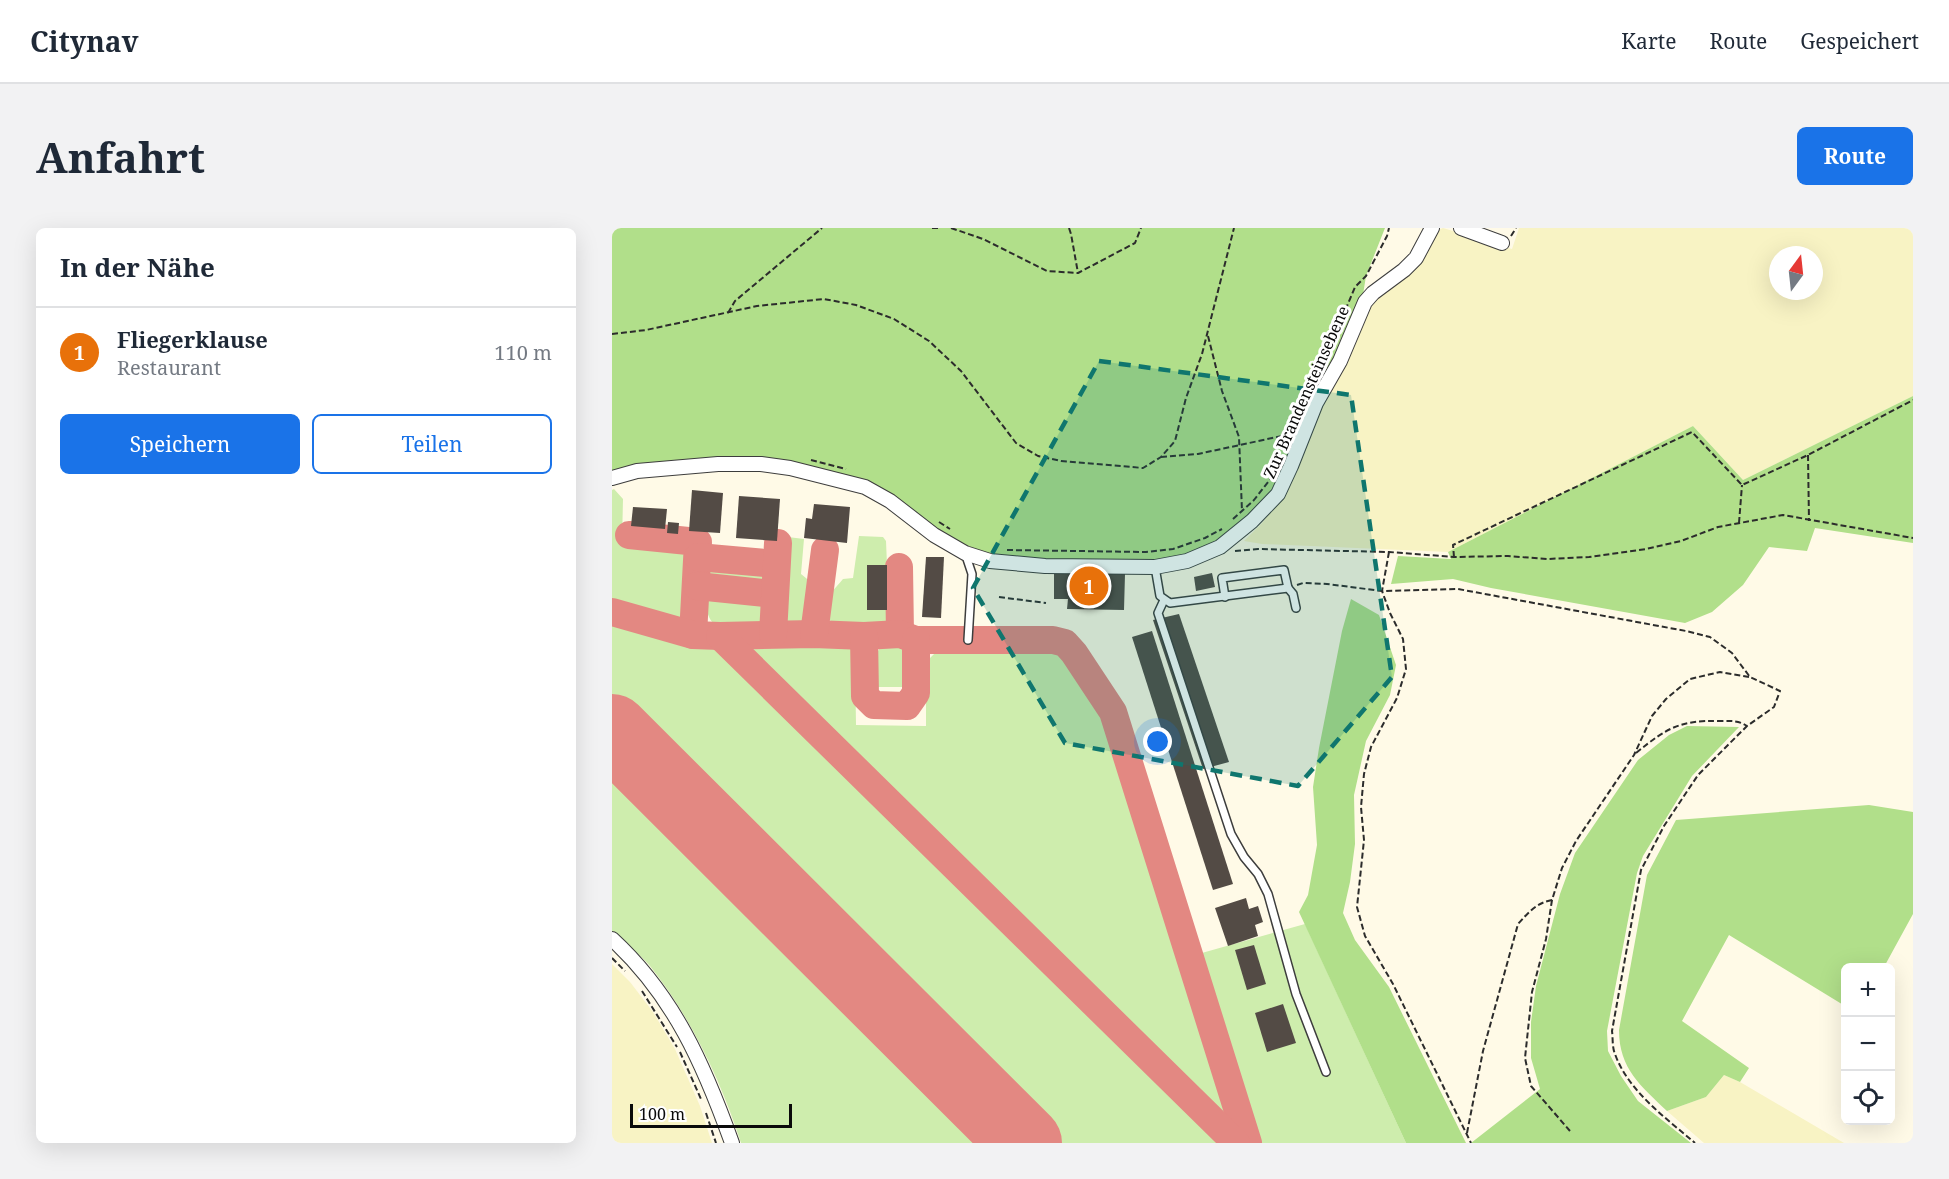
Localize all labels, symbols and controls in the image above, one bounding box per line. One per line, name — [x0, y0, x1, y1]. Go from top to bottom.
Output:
text: Citynav — [30, 22, 139, 60]
text: Karte — [1621, 27, 1676, 55]
text: Route — [1709, 27, 1767, 55]
text: Gespeichert — [1800, 27, 1919, 55]
button: Route — [1797, 127, 1913, 185]
text: Anfahrt — [36, 128, 205, 185]
north arrow — [1769, 246, 1823, 300]
text: In der Nähe — [60, 249, 215, 285]
street label: Zur Brandensteinsebene — [1258, 302, 1354, 482]
text: Fliegerklause — [117, 324, 268, 354]
text: 1 — [74, 339, 85, 366]
text: 110 m — [494, 339, 552, 366]
text: Restaurant — [117, 354, 221, 381]
button: Speichern — [60, 414, 300, 474]
button: Teilen — [312, 414, 552, 474]
pin: 1 — [1070, 564, 1108, 608]
your location — [1143, 727, 1172, 756]
map controls — [1841, 963, 1895, 1125]
button: + — [1841, 963, 1895, 1017]
button: − — [1841, 1017, 1895, 1071]
button: locate — [1841, 1071, 1895, 1125]
scale bar — [630, 1101, 792, 1128]
text: 100 m — [639, 1103, 685, 1125]

